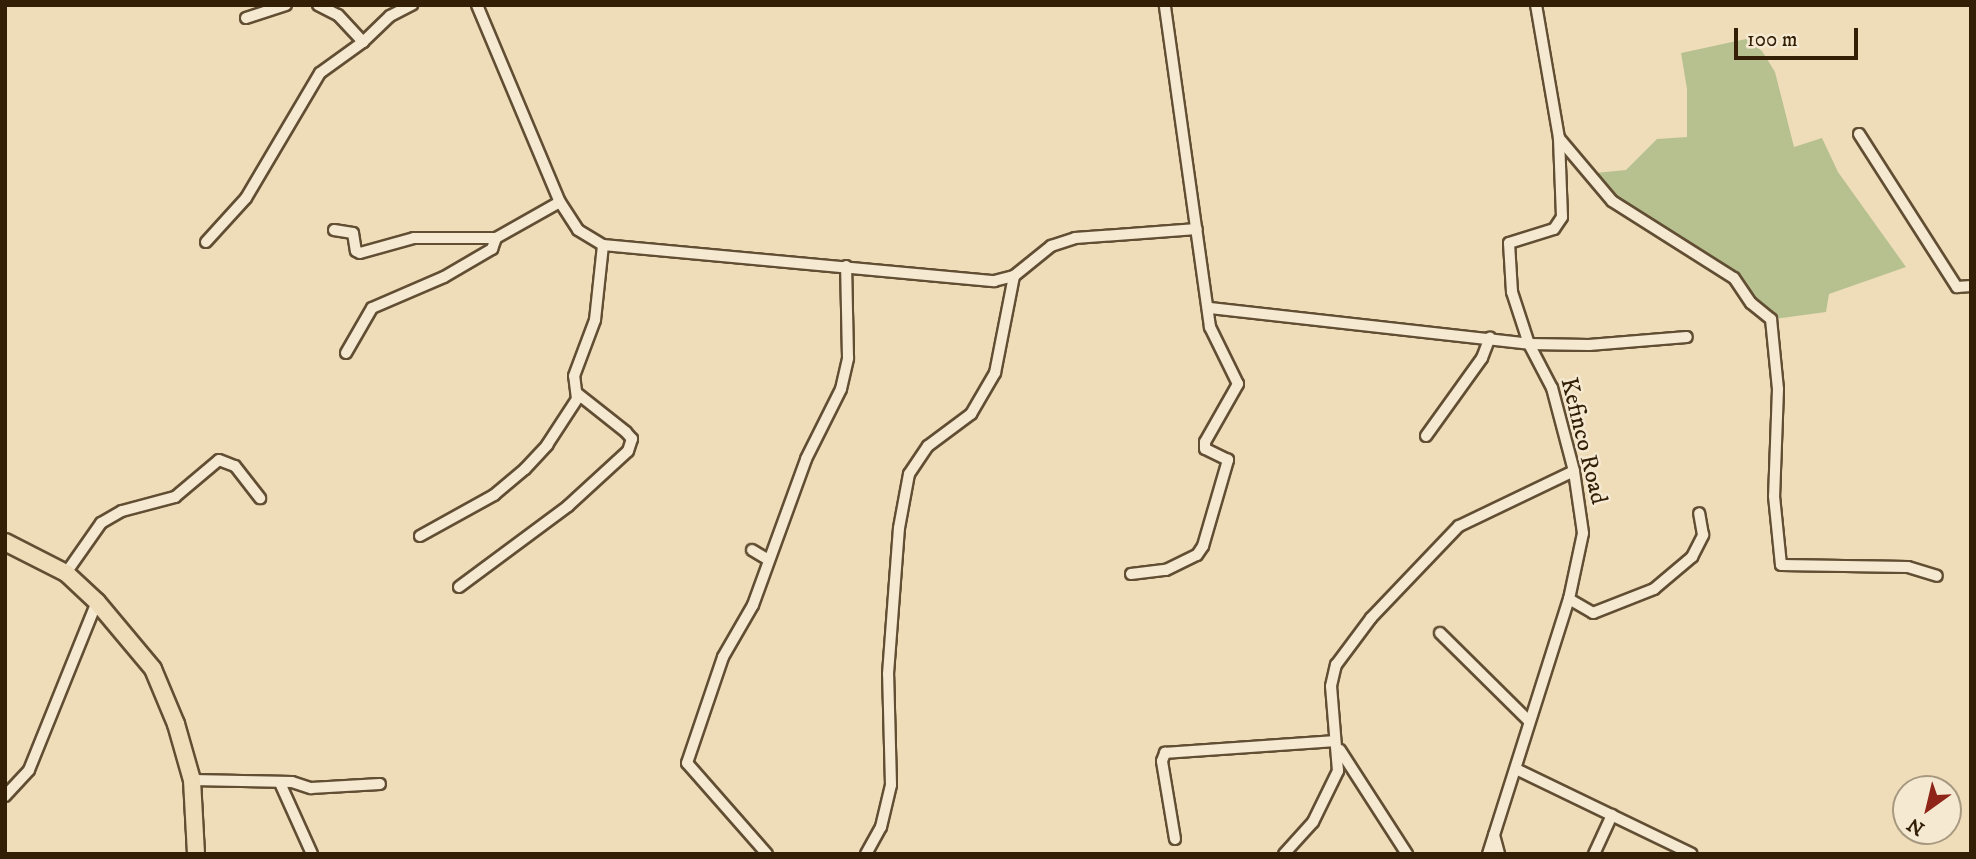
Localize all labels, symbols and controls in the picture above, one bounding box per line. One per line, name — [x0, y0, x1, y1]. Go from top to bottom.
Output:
scale bar — [1738, 14, 1862, 58]
text: 100 m — [1747, 27, 1798, 53]
street label: Kefinco Road — [1553, 375, 1613, 507]
north arrow — [1892, 775, 1962, 845]
text: N — [1903, 812, 1929, 840]

